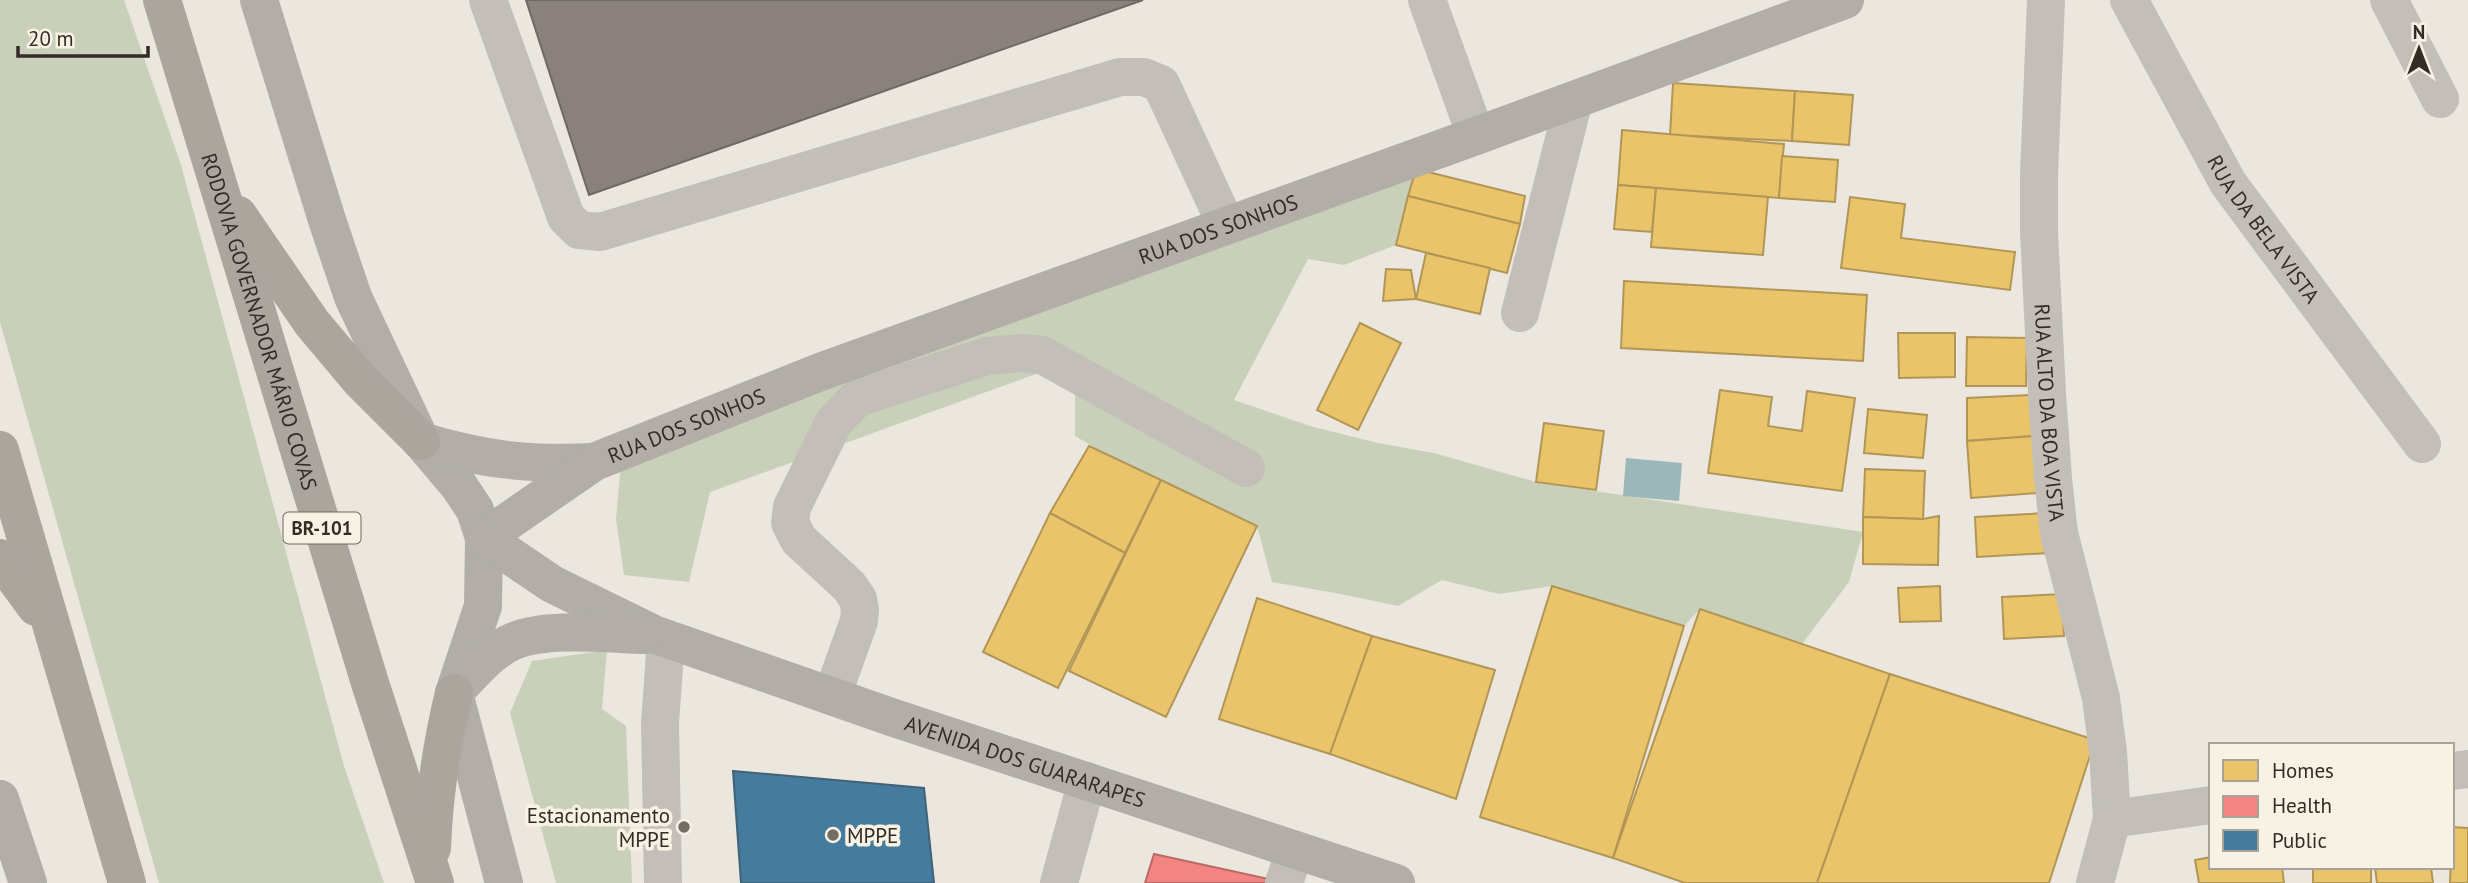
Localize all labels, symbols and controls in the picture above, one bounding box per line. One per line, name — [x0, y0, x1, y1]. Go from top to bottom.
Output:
scale bar — [18, 14, 147, 58]
north arrow — [2384, 14, 2454, 84]
text: N — [2413, 20, 2425, 44]
text: 20 m — [28, 25, 74, 52]
street label: RODOVIA GOVERNADOR MÁRIO COVAS — [196, 150, 324, 493]
street label: RUA DA BELA VISTA — [2202, 150, 2326, 309]
street label: RUA DOS SONHOS — [1135, 188, 1301, 270]
street label: RUA ALTO DA BOA VISTA — [2029, 303, 2071, 524]
street label: RUA DOS SONHOS — [603, 382, 769, 469]
road number: BR-101 — [284, 512, 360, 544]
street label: AVENIDA DOS GUARARAPES — [901, 709, 1149, 813]
legend — [2209, 743, 2454, 869]
text: Homes — [2272, 757, 2334, 784]
text: Health — [2272, 792, 2332, 819]
place label: Estacionamento MPPE — [527, 802, 670, 853]
marker: Estacionamento MPPE — [676, 819, 692, 835]
place label: MPPE — [847, 822, 898, 849]
marker: MPPE — [825, 827, 841, 843]
text: Public — [2272, 827, 2327, 854]

